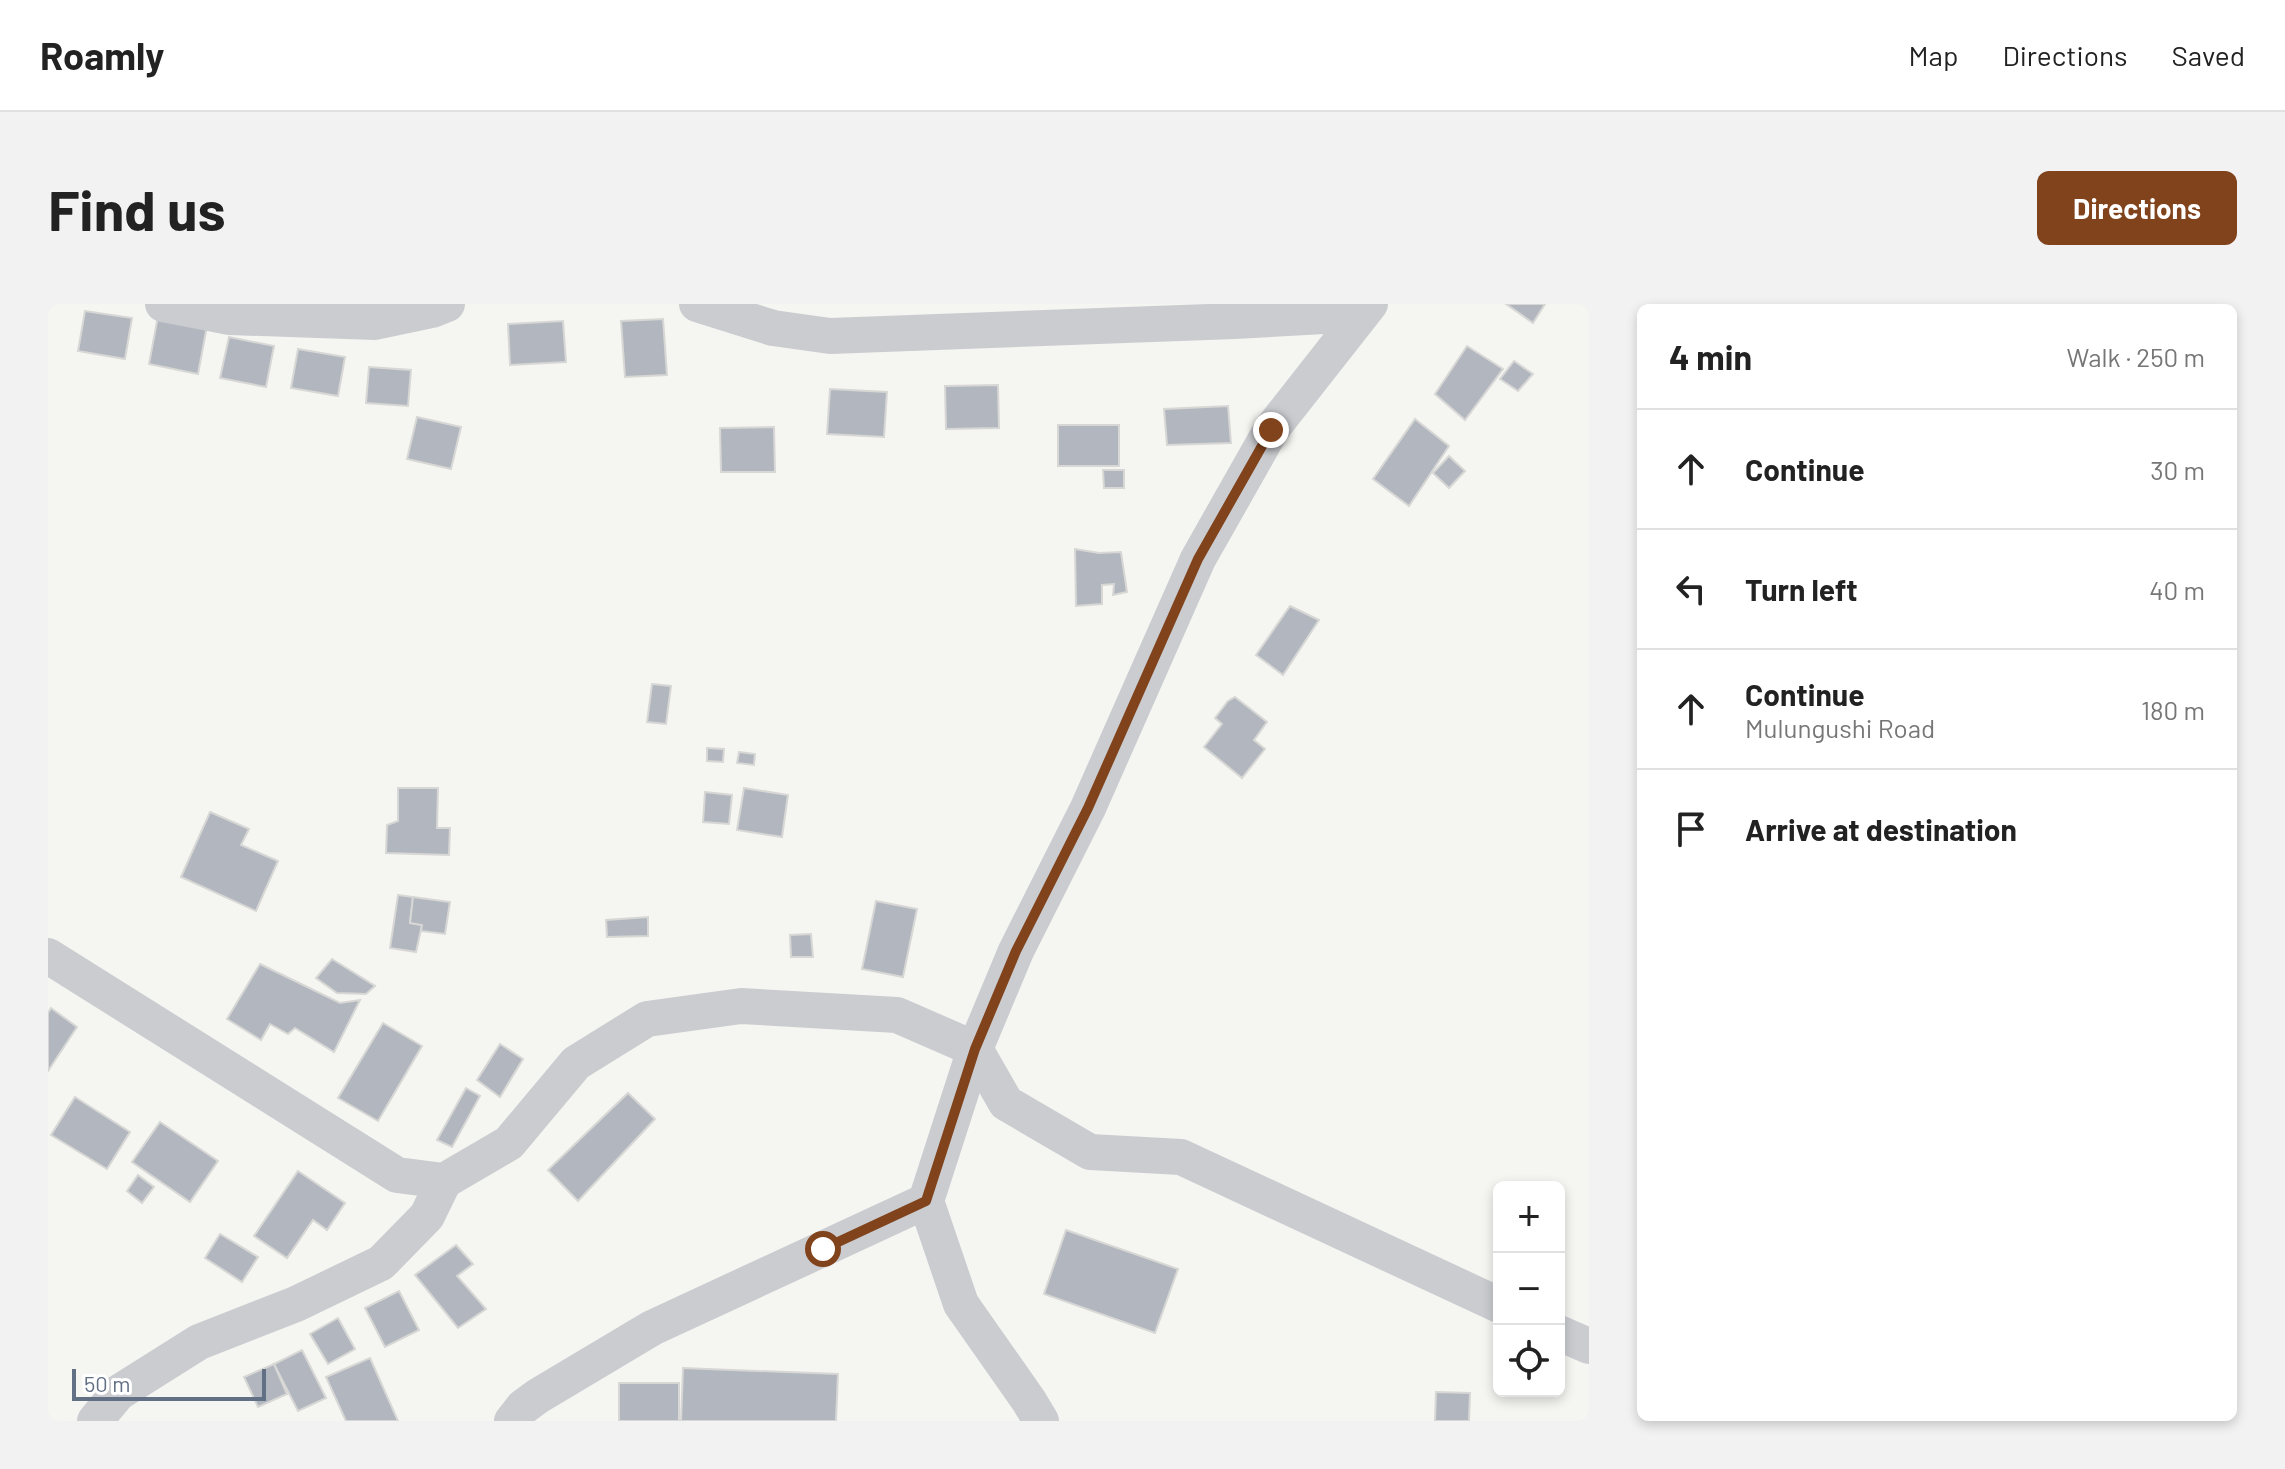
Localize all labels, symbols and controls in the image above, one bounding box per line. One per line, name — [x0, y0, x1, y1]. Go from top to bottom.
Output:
text: Roamly — [40, 32, 164, 78]
text: Map — [1909, 38, 1958, 72]
text: Directions — [2002, 38, 2128, 72]
text: Saved — [2172, 38, 2245, 72]
button: Directions — [2037, 171, 2237, 245]
text: Find us — [48, 175, 226, 242]
text: 4 min — [1669, 336, 1752, 377]
text: Walk · 250 m — [2067, 341, 2205, 372]
route end — [1253, 412, 1289, 448]
icon: ahead — [1669, 447, 1713, 491]
text: Continue — [1745, 451, 1865, 487]
text: 30 m — [2150, 454, 2205, 485]
icon: left — [1669, 567, 1713, 611]
text: Turn left — [1745, 571, 1858, 607]
text: 40 m — [2149, 574, 2205, 605]
text: Continue — [1745, 676, 1865, 712]
icon: ahead — [1669, 687, 1713, 731]
text: 180 m — [2141, 694, 2205, 725]
text: Mulungushi Road — [1745, 712, 1935, 743]
icon: arrive — [1669, 807, 1713, 851]
text: Arrive at destination — [1745, 811, 2017, 847]
map controls — [1493, 1181, 1565, 1397]
button: + — [1493, 1181, 1565, 1253]
route start — [805, 1231, 841, 1267]
button: − — [1493, 1253, 1565, 1325]
button: locate — [1493, 1325, 1565, 1397]
scale bar — [72, 1365, 266, 1401]
text: 50 m — [84, 1370, 130, 1396]

